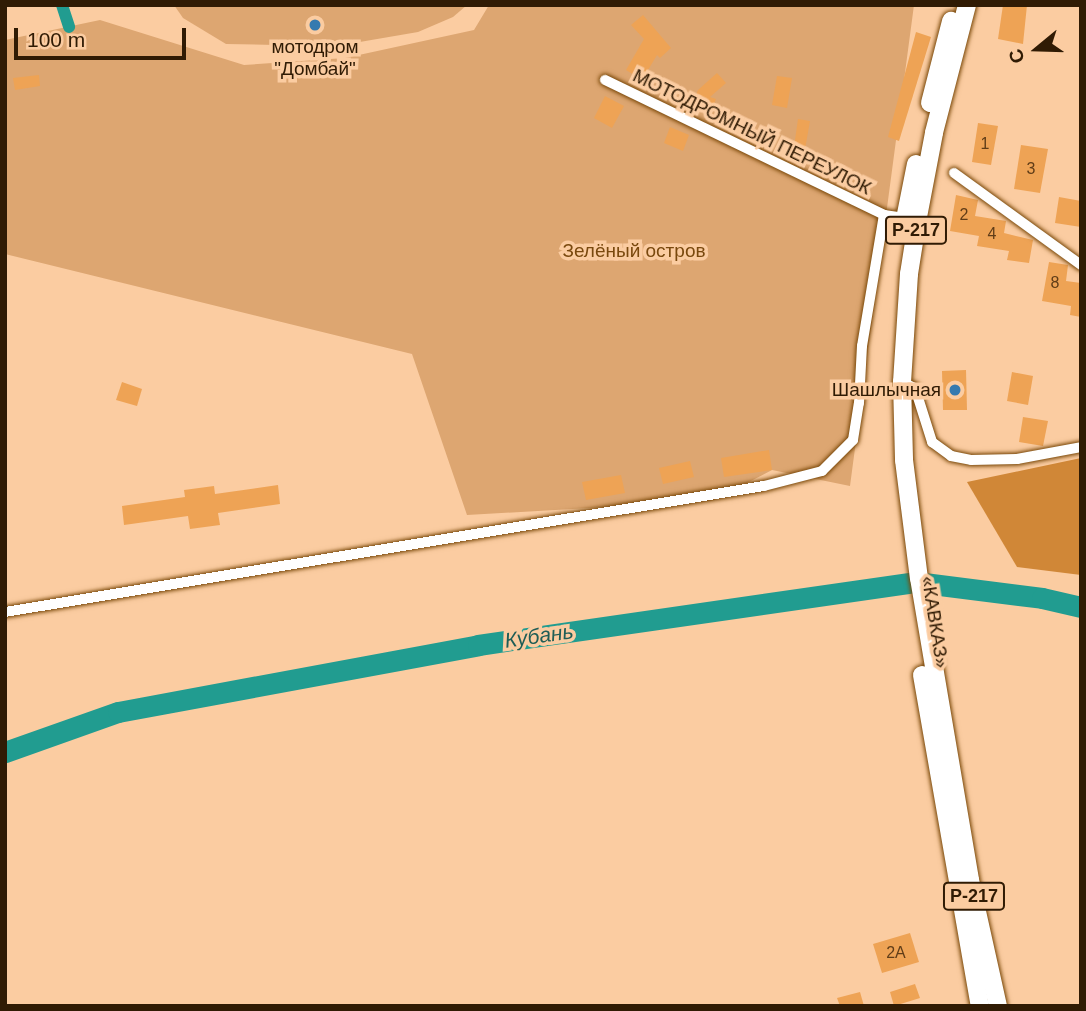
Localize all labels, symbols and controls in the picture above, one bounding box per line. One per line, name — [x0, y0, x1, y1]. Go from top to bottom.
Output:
scale bar — [18, 14, 189, 58]
north arrow — [1002, 14, 1072, 84]
marker: мотодром "Домбай" — [307, 17, 323, 33]
text: 100 m — [27, 28, 85, 51]
place label: мотодром "Домбай" — [271, 36, 359, 80]
text: С — [1005, 46, 1029, 66]
street label: МОТОДРОМНЫЙ ПЕРЕУЛОК — [629, 64, 875, 200]
house number: 1 — [981, 134, 989, 154]
house number: 3 — [1027, 159, 1035, 179]
house number: 2 — [960, 205, 968, 225]
road number: Р-217 — [884, 215, 948, 244]
house number: 4 — [988, 224, 996, 244]
park label: Зелёный остров — [562, 240, 706, 262]
house number: 8 — [1051, 273, 1059, 293]
place label: Шашлычная — [832, 379, 941, 401]
marker: Шашлычная — [947, 382, 963, 398]
street label: «КАВКАЗ» — [917, 575, 953, 669]
water label: Кубань — [503, 619, 575, 653]
road number: Р-217 — [942, 882, 1006, 911]
house number: 2А — [886, 943, 906, 963]

